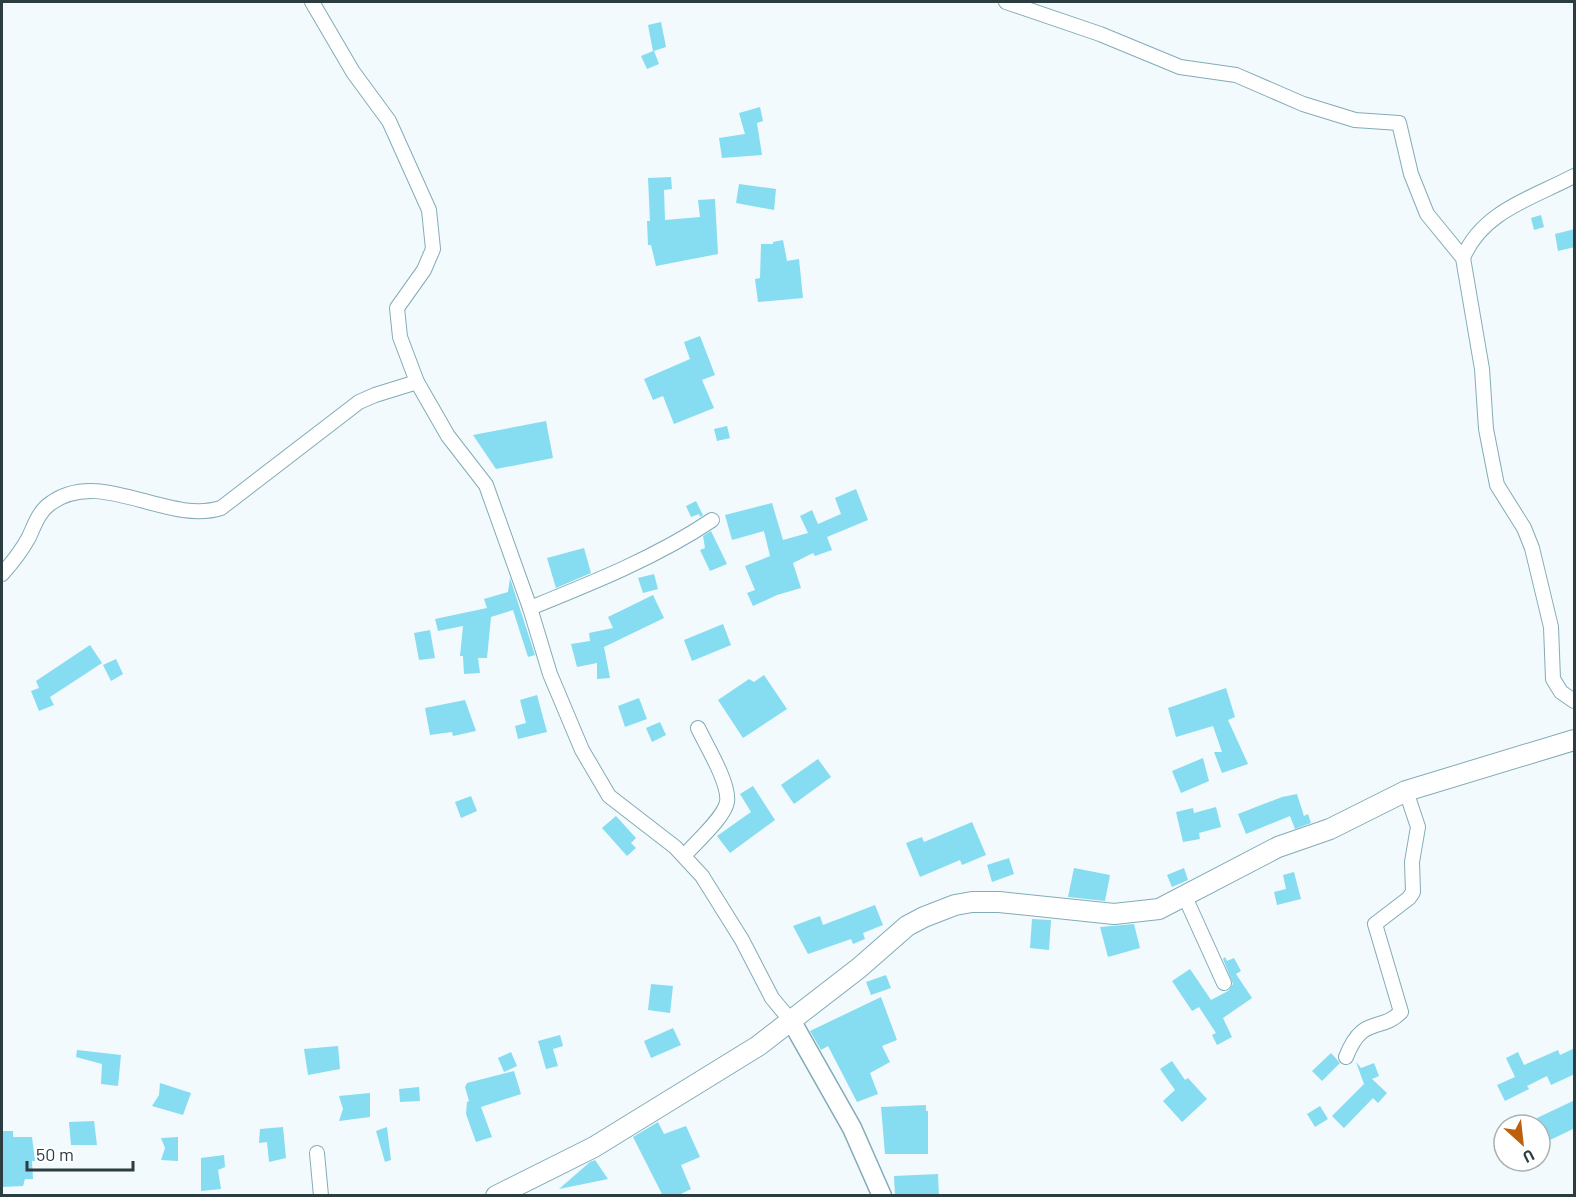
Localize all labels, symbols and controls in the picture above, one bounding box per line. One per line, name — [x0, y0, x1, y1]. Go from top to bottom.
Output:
north arrow — [1492, 1113, 1552, 1173]
scale bar — [27, 1134, 134, 1172]
text: 50 m — [36, 1143, 74, 1165]
text: U — [1520, 1146, 1538, 1168]

